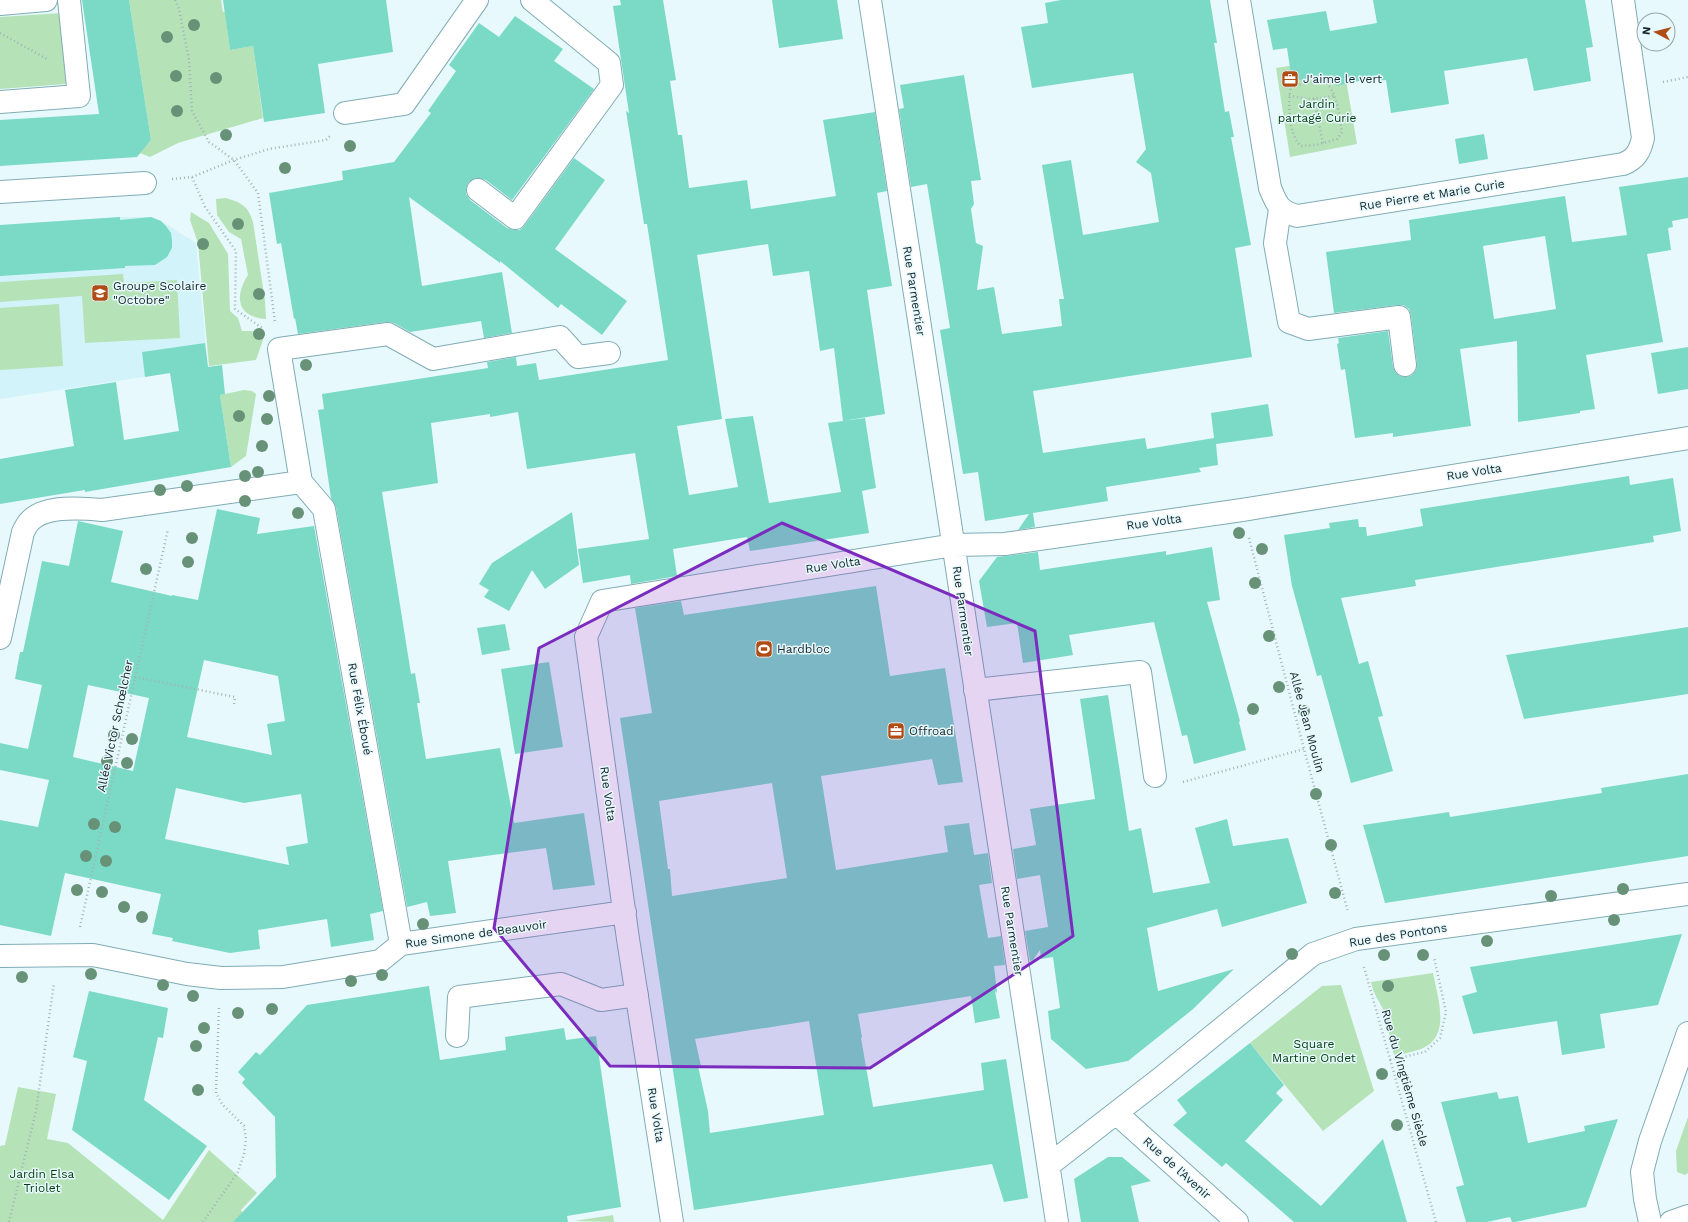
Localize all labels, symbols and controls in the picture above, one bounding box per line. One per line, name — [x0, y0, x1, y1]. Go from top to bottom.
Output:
north arrow — [1636, 12, 1676, 52]
text: N — [1640, 26, 1654, 36]
office icon: J'aime le vert — [1280, 69, 1300, 89]
place label: J'aime le vert — [1303, 72, 1382, 86]
park label: Jardin partagé Curie — [1278, 97, 1356, 125]
street label: Rue Pierre et Marie Curie — [1358, 177, 1506, 213]
street label: Rue Parmentier — [900, 245, 928, 337]
place label: Groupe Scolaire "Octobre" — [113, 279, 207, 307]
school or university icon: Groupe Scolaire "Octobre" — [90, 283, 110, 303]
street label: Rue Volta — [1445, 461, 1503, 483]
street label: Rue Volta — [1126, 511, 1183, 533]
street label: Rue Volta — [804, 554, 862, 576]
street label: Rue Parmentier — [950, 565, 976, 657]
sports icon: Hardbloc — [754, 639, 774, 659]
place label: Hardbloc — [777, 642, 830, 656]
street label: Allée Victor Schœlcher — [94, 659, 136, 793]
street label: Rue Félix Éboué — [345, 662, 375, 756]
street label: Allée Jean Moulin — [1287, 670, 1327, 774]
office icon: Offroad — [886, 721, 906, 741]
place label: Offroad — [909, 724, 954, 738]
street label: Rue Volta — [597, 766, 619, 823]
street label: Rue Parmentier — [998, 885, 1026, 977]
street label: Rue Simone de Beauvoir — [404, 917, 548, 951]
street label: Rue des Pontons — [1348, 920, 1448, 950]
street label: Rue du Vingtième Siècle — [1379, 1008, 1431, 1148]
park label: Square Martine Ondet — [1272, 1037, 1356, 1065]
street label: Rue Volta — [645, 1086, 667, 1144]
street label: Rue de l'Avenir — [1140, 1134, 1214, 1202]
park label: Jardin Elsa Triolet — [10, 1167, 75, 1195]

